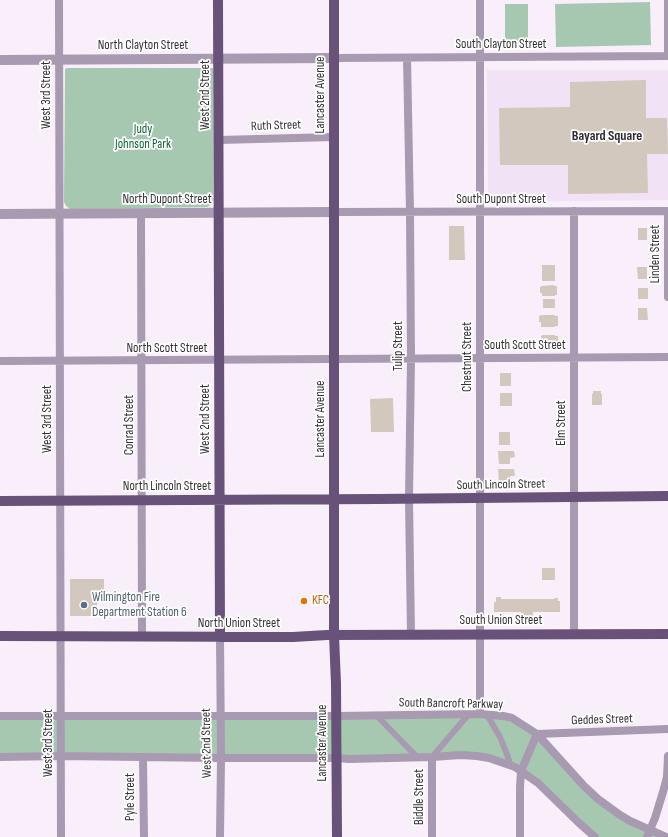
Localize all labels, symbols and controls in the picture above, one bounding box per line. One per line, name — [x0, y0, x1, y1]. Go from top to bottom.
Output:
street label: South Clayton Street — [455, 37, 547, 53]
street label: North Clayton Street — [98, 38, 188, 54]
street label: Lancaster Avenue — [313, 57, 329, 133]
street label: West 2nd Street — [198, 60, 214, 130]
street label: West 3rd Street — [39, 61, 55, 129]
street label: Ruth Street — [251, 117, 301, 135]
park label: Judy Johnson Park — [115, 122, 171, 153]
district label: Bayard Square — [572, 128, 642, 144]
street label: North Dupont Street — [122, 192, 212, 208]
street label: South Dupont Street — [456, 192, 546, 208]
street label: Linden Street — [648, 225, 664, 283]
street label: Tulip Street — [391, 321, 407, 371]
street label: Chestnut Street — [460, 322, 476, 392]
street label: South Scott Street — [484, 338, 566, 354]
street label: North Scott Street — [126, 341, 208, 357]
street label: Lancaster Avenue — [313, 381, 329, 457]
street label: West 2nd Street — [198, 384, 214, 454]
street label: West 3rd Street — [40, 385, 56, 453]
street label: Conrad Street — [122, 395, 138, 455]
street label: Elm Street — [554, 400, 570, 446]
street label: South Lincoln Street — [456, 476, 546, 494]
street label: North Lincoln Street — [123, 479, 211, 495]
place label: Wilmington Fire Department Station 6 — [92, 590, 187, 621]
place label: KFC — [312, 593, 329, 609]
marker: KFC — [299, 596, 309, 606]
marker: Wilmington Fire Department Station 6 — [79, 600, 89, 610]
street label: South Union Street — [460, 613, 542, 629]
street label: North Union Street — [198, 616, 280, 632]
street label: South Bancroft Parkway — [399, 695, 503, 713]
street label: Lancaster Avenue — [315, 705, 331, 781]
street label: West 2nd Street — [199, 708, 215, 778]
street label: West 3rd Street — [41, 709, 57, 777]
street label: Geddes Street — [571, 711, 633, 729]
street label: Biddle Street — [412, 769, 428, 825]
street label: Pyle Street — [123, 773, 139, 821]

